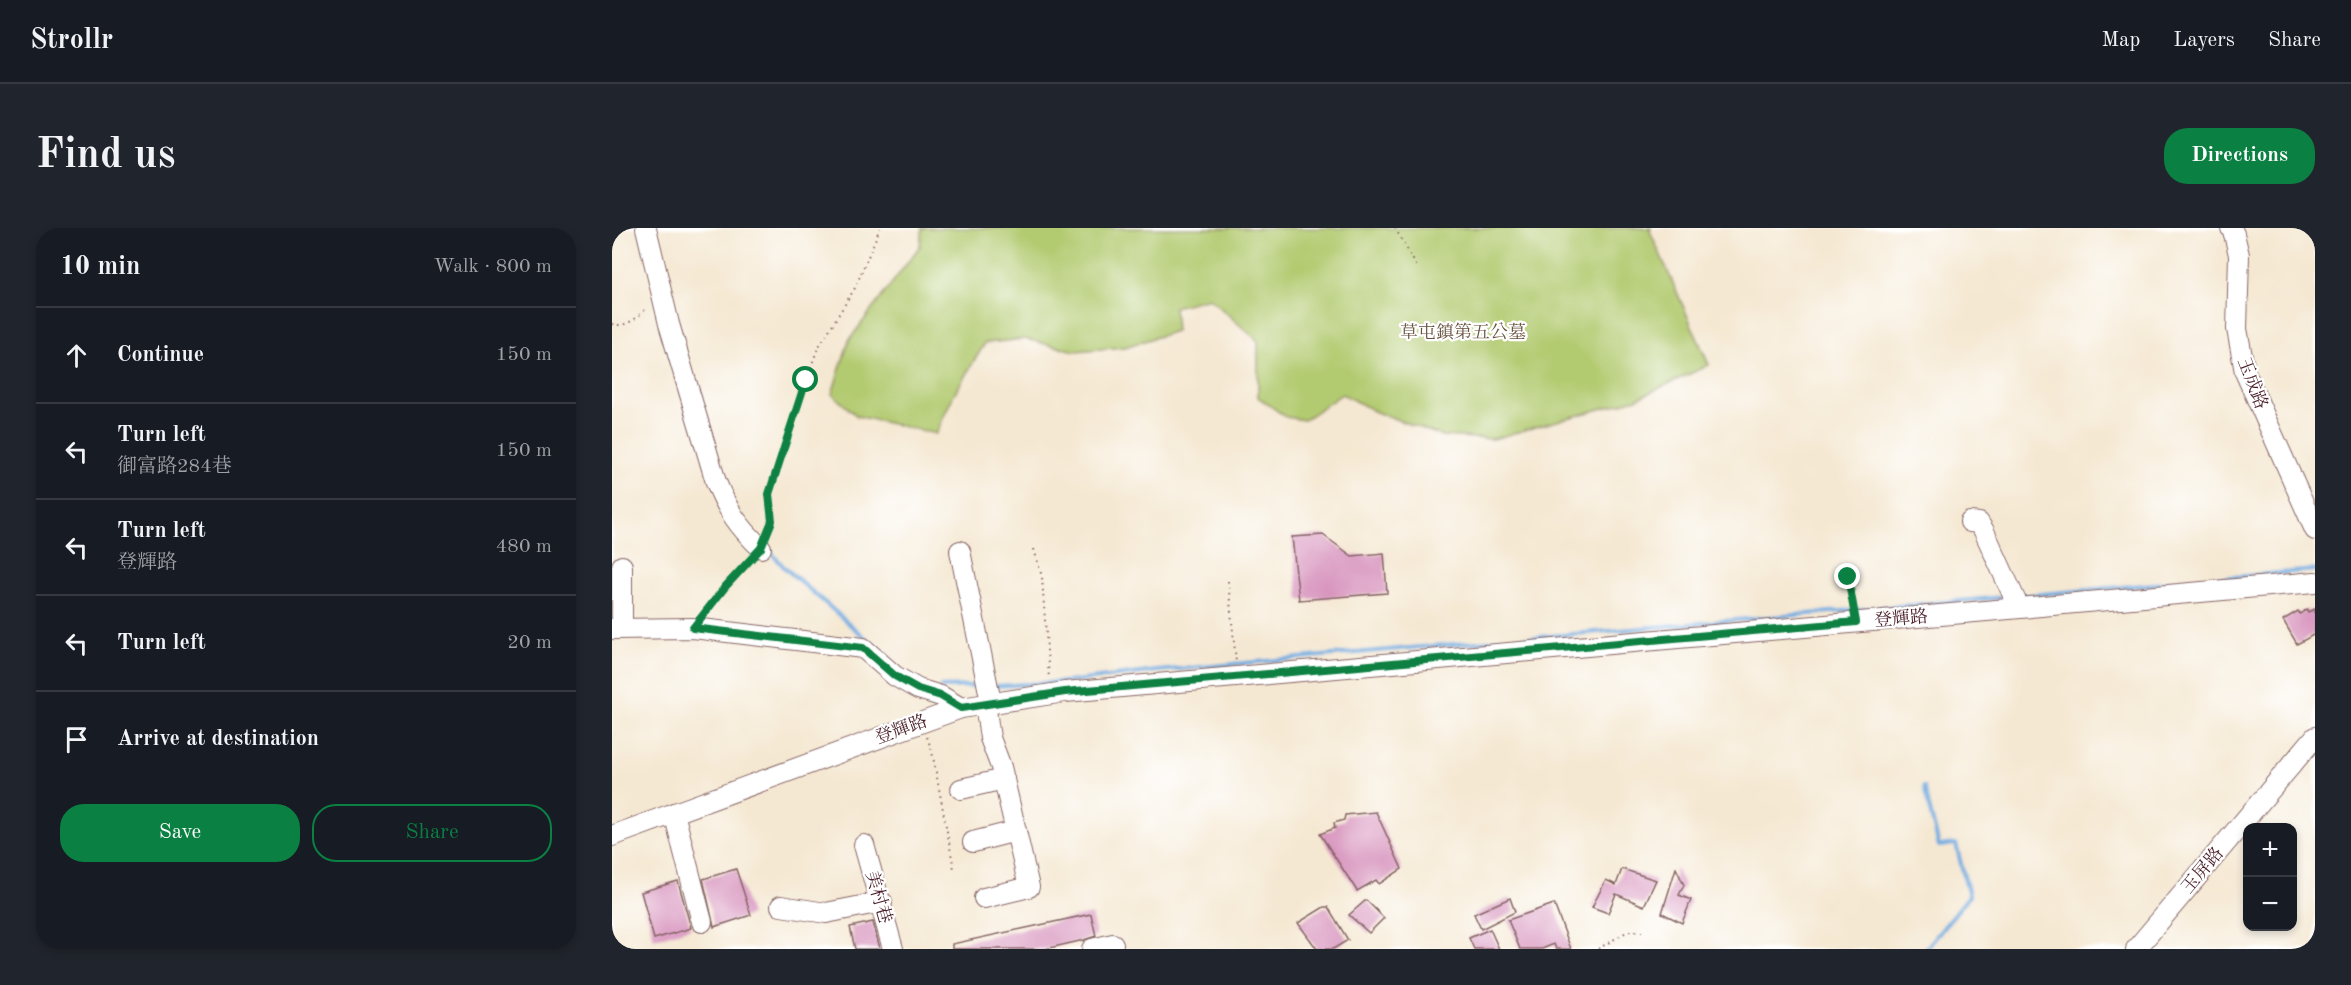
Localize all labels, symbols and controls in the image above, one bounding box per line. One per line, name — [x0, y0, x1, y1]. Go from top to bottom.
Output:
text: Strollr — [30, 27, 113, 55]
text: Map — [2101, 30, 2140, 51]
text: Layers — [2173, 30, 2235, 51]
text: Share — [2268, 30, 2321, 51]
button: Directions — [2164, 128, 2315, 184]
text: Find us — [36, 135, 175, 177]
text: 10 min — [60, 254, 140, 280]
text: Walk · 800 m — [433, 257, 552, 277]
park label: 草屯鎮第五公墓 — [1400, 322, 1526, 342]
icon: ahead — [60, 339, 93, 372]
text: Continue — [117, 344, 204, 366]
text: 150 m — [496, 345, 552, 365]
street label: 玉成路 — [2234, 354, 2272, 412]
route start — [792, 366, 818, 392]
text: Turn left — [117, 424, 206, 446]
icon: left — [60, 435, 93, 468]
text: 150 m — [496, 441, 552, 461]
text: 御富路284巷 — [117, 457, 232, 477]
text: Turn left — [117, 520, 206, 542]
icon: left — [60, 531, 93, 564]
text: 480 m — [496, 537, 552, 557]
text: 登輝路 — [117, 553, 177, 573]
route end — [1834, 563, 1860, 589]
street label: 登輝路 — [1873, 606, 1929, 630]
icon: left — [60, 627, 93, 660]
text: Turn left — [117, 632, 206, 654]
text: 20 m — [507, 633, 552, 653]
street label: 登輝路 — [872, 710, 930, 748]
icon: arrive — [60, 723, 93, 756]
text: Arrive at destination — [117, 728, 319, 750]
button: Save — [60, 804, 300, 862]
button: Share — [312, 804, 552, 862]
map controls — [2243, 823, 2297, 931]
button: + — [2243, 823, 2297, 877]
street label: 玉屏路 — [2177, 843, 2227, 897]
street label: 美村巷 — [862, 868, 896, 926]
button: − — [2243, 877, 2297, 931]

